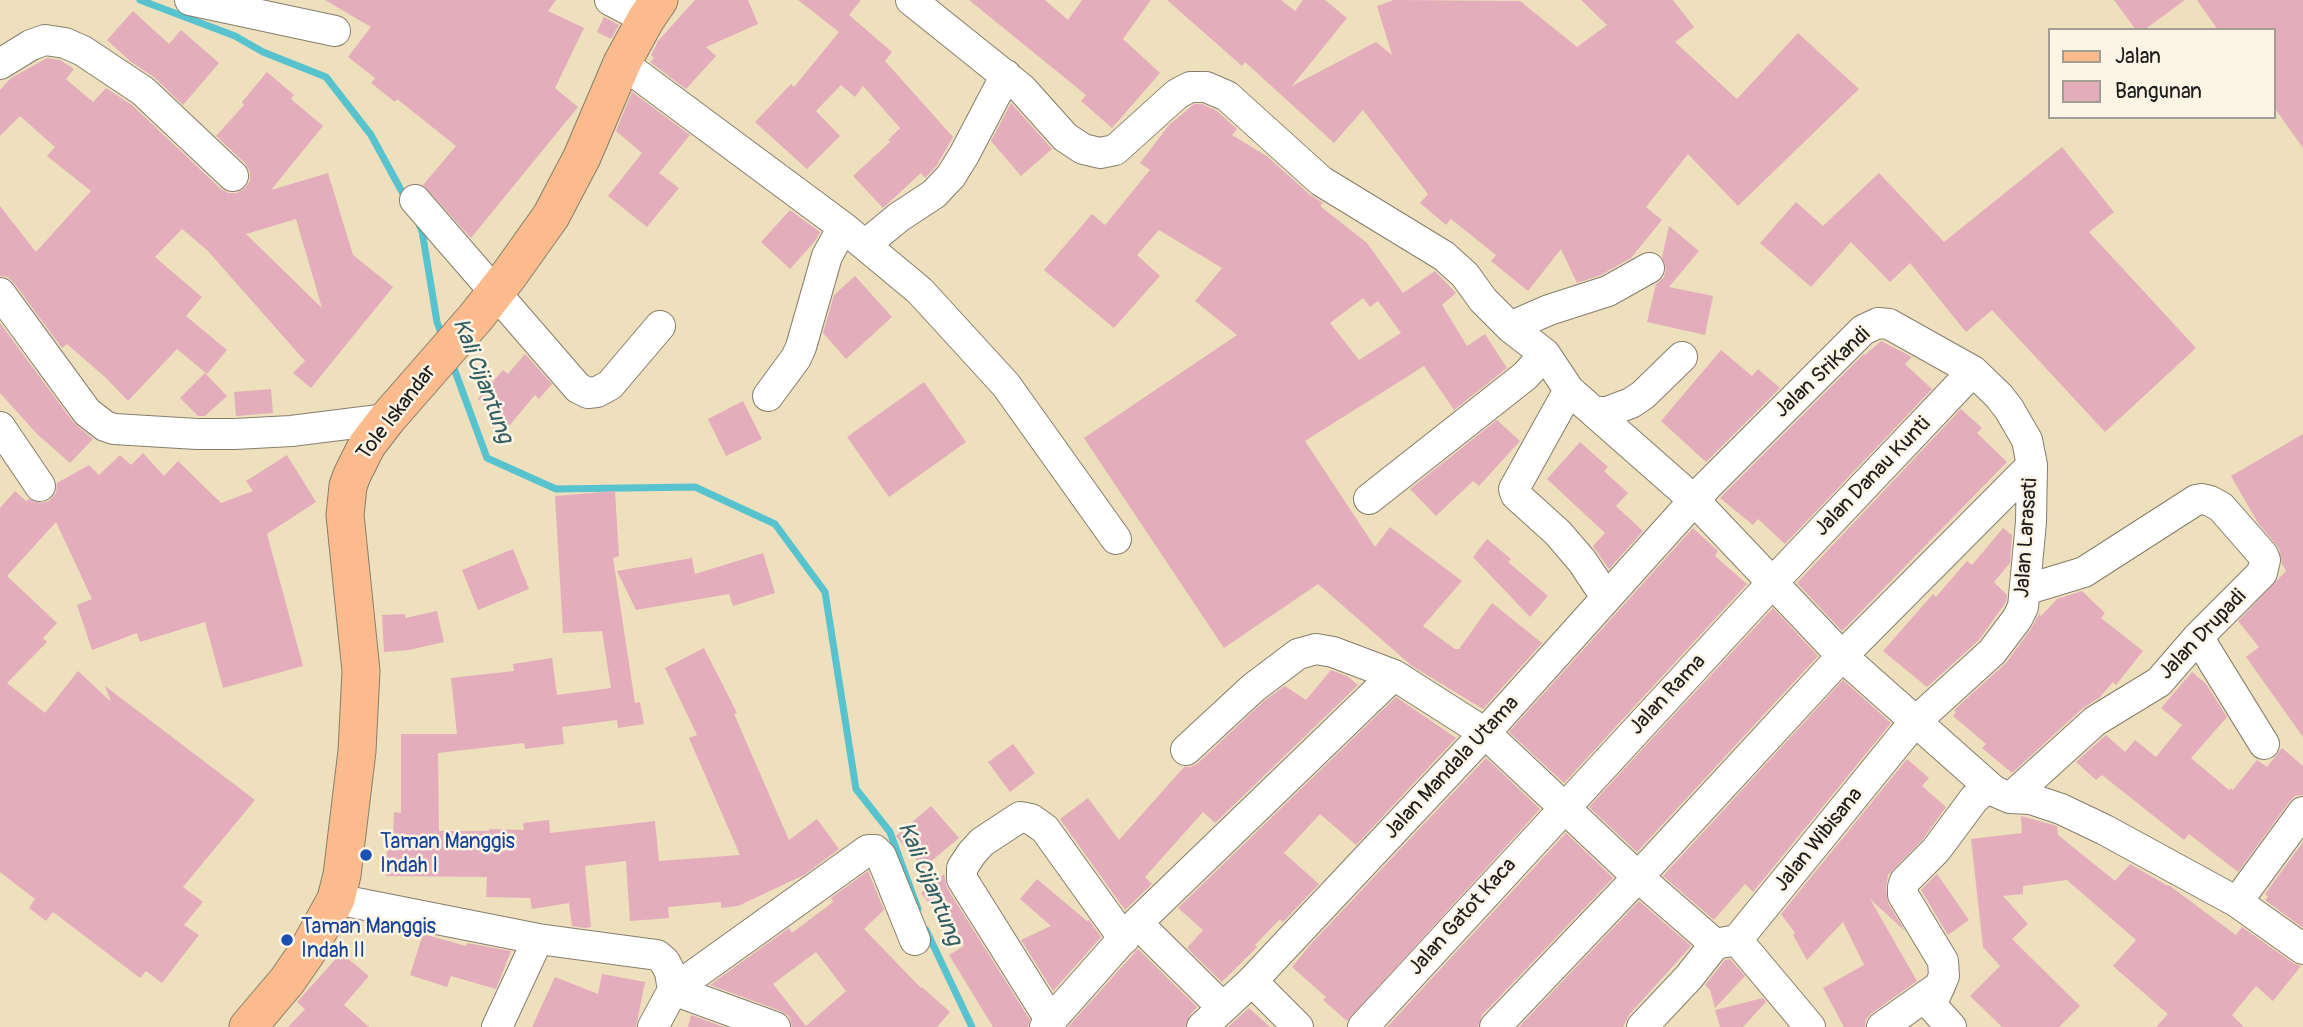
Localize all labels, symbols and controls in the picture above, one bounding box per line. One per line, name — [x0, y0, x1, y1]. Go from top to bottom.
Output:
legend — [2048, 28, 2275, 119]
text: Jalan — [2115, 43, 2161, 70]
text: Bangunan — [2115, 78, 2202, 105]
water label: Kali Cijantung — [446, 315, 518, 447]
street label: Jalan SriKandi — [1770, 322, 1876, 424]
street label: Tole Iskandar — [352, 360, 442, 466]
street label: Jalan Danau Kunti — [1810, 412, 1936, 542]
street label: Jalan Larasati — [2010, 477, 2044, 599]
street label: Jalan Drupadi — [2154, 585, 2252, 685]
street label: Jalan Rama — [1624, 650, 1712, 740]
street label: Jalan Mandala Utama — [1379, 691, 1525, 845]
street label: Jalan Wibisana — [1769, 783, 1869, 897]
water label: Kali Cijantung — [891, 818, 967, 950]
place label: Taman Manggis Indah I — [380, 830, 515, 880]
marker: Taman Manggis Indah I — [358, 847, 374, 863]
street label: Jalan Gatot Kaca — [1404, 853, 1522, 981]
place label: Taman Manggis Indah II — [301, 915, 436, 965]
marker: Taman Manggis Indah II — [279, 932, 295, 948]

